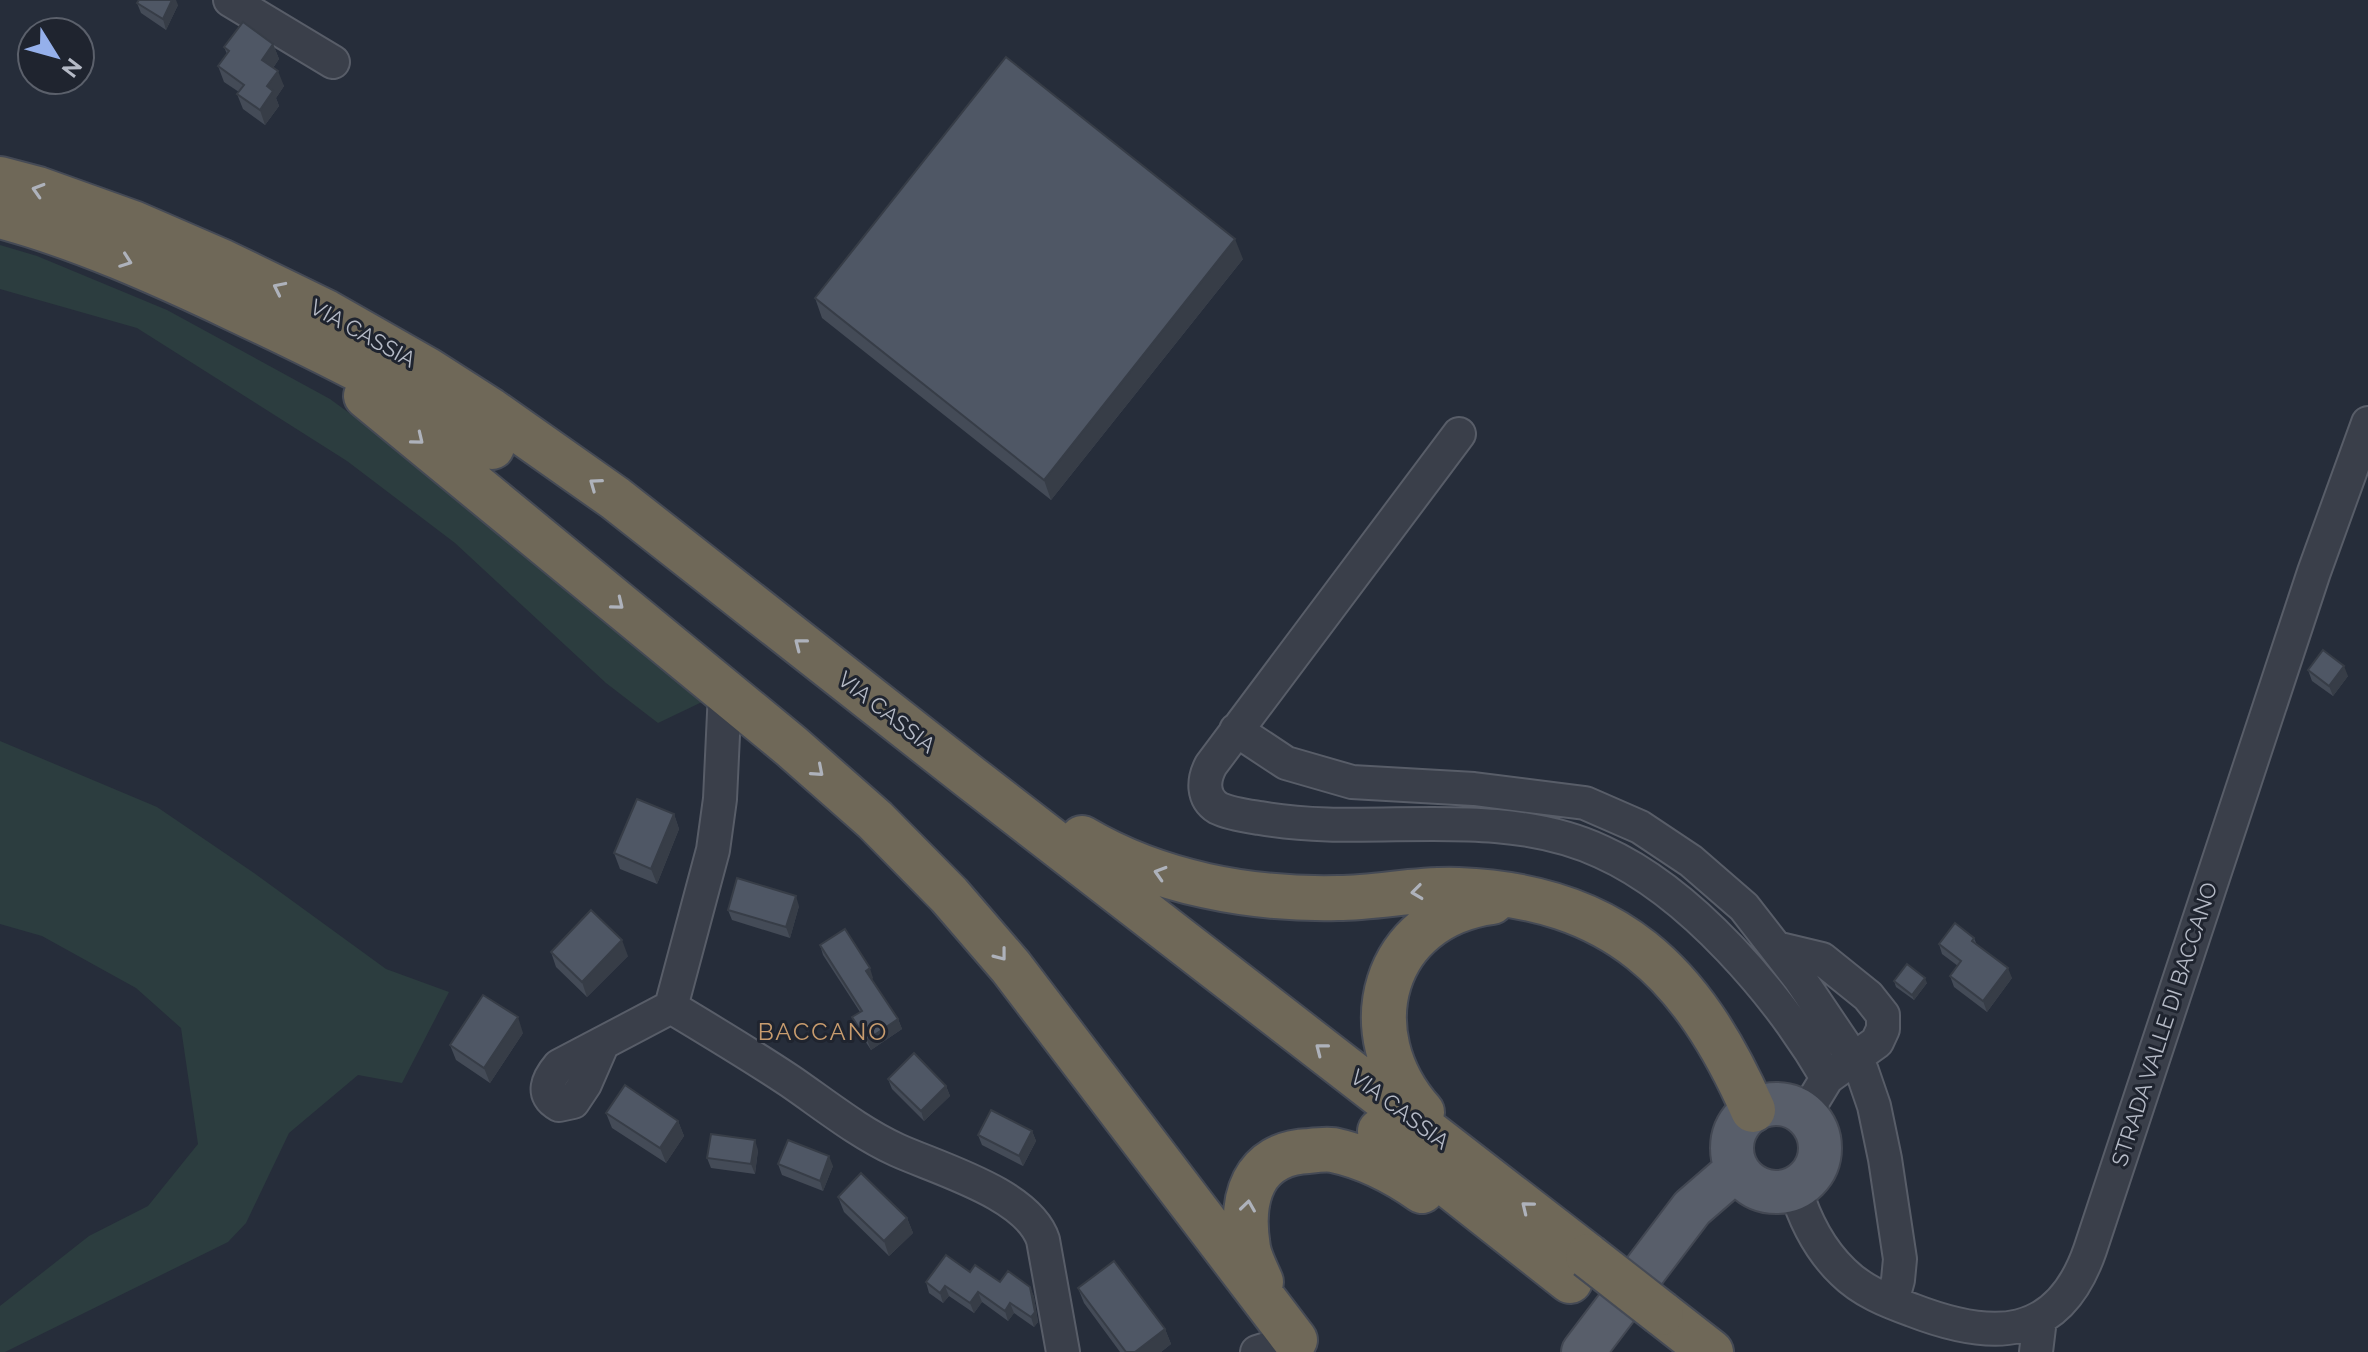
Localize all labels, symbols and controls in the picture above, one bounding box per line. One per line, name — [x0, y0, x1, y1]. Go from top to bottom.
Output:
north arrow — [16, 16, 96, 96]
text: N — [57, 54, 87, 83]
one-way arrow — [32, 183, 46, 199]
one-way arrow — [118, 251, 132, 268]
one-way arrow — [272, 283, 287, 298]
street label: VIA CASSIA — [306, 293, 420, 373]
one-way arrow — [409, 429, 423, 444]
one-way arrow — [589, 479, 603, 493]
one-way arrow — [609, 594, 624, 609]
one-way arrow — [794, 639, 809, 653]
street label: VIA CASSIA — [833, 666, 941, 758]
one-way arrow — [809, 761, 824, 775]
one-way arrow — [1153, 866, 1167, 882]
street label: STRADA VALLE DI BACCANO — [2106, 879, 2222, 1169]
one-way arrow — [1410, 884, 1423, 901]
one-way arrow — [992, 946, 1006, 961]
district label: BACCANO — [758, 1017, 888, 1046]
one-way arrow — [1315, 1044, 1330, 1058]
street label: VIA CASSIA — [1346, 1063, 1455, 1155]
one-way arrow — [1239, 1199, 1256, 1213]
one-way arrow — [1522, 1202, 1536, 1217]

